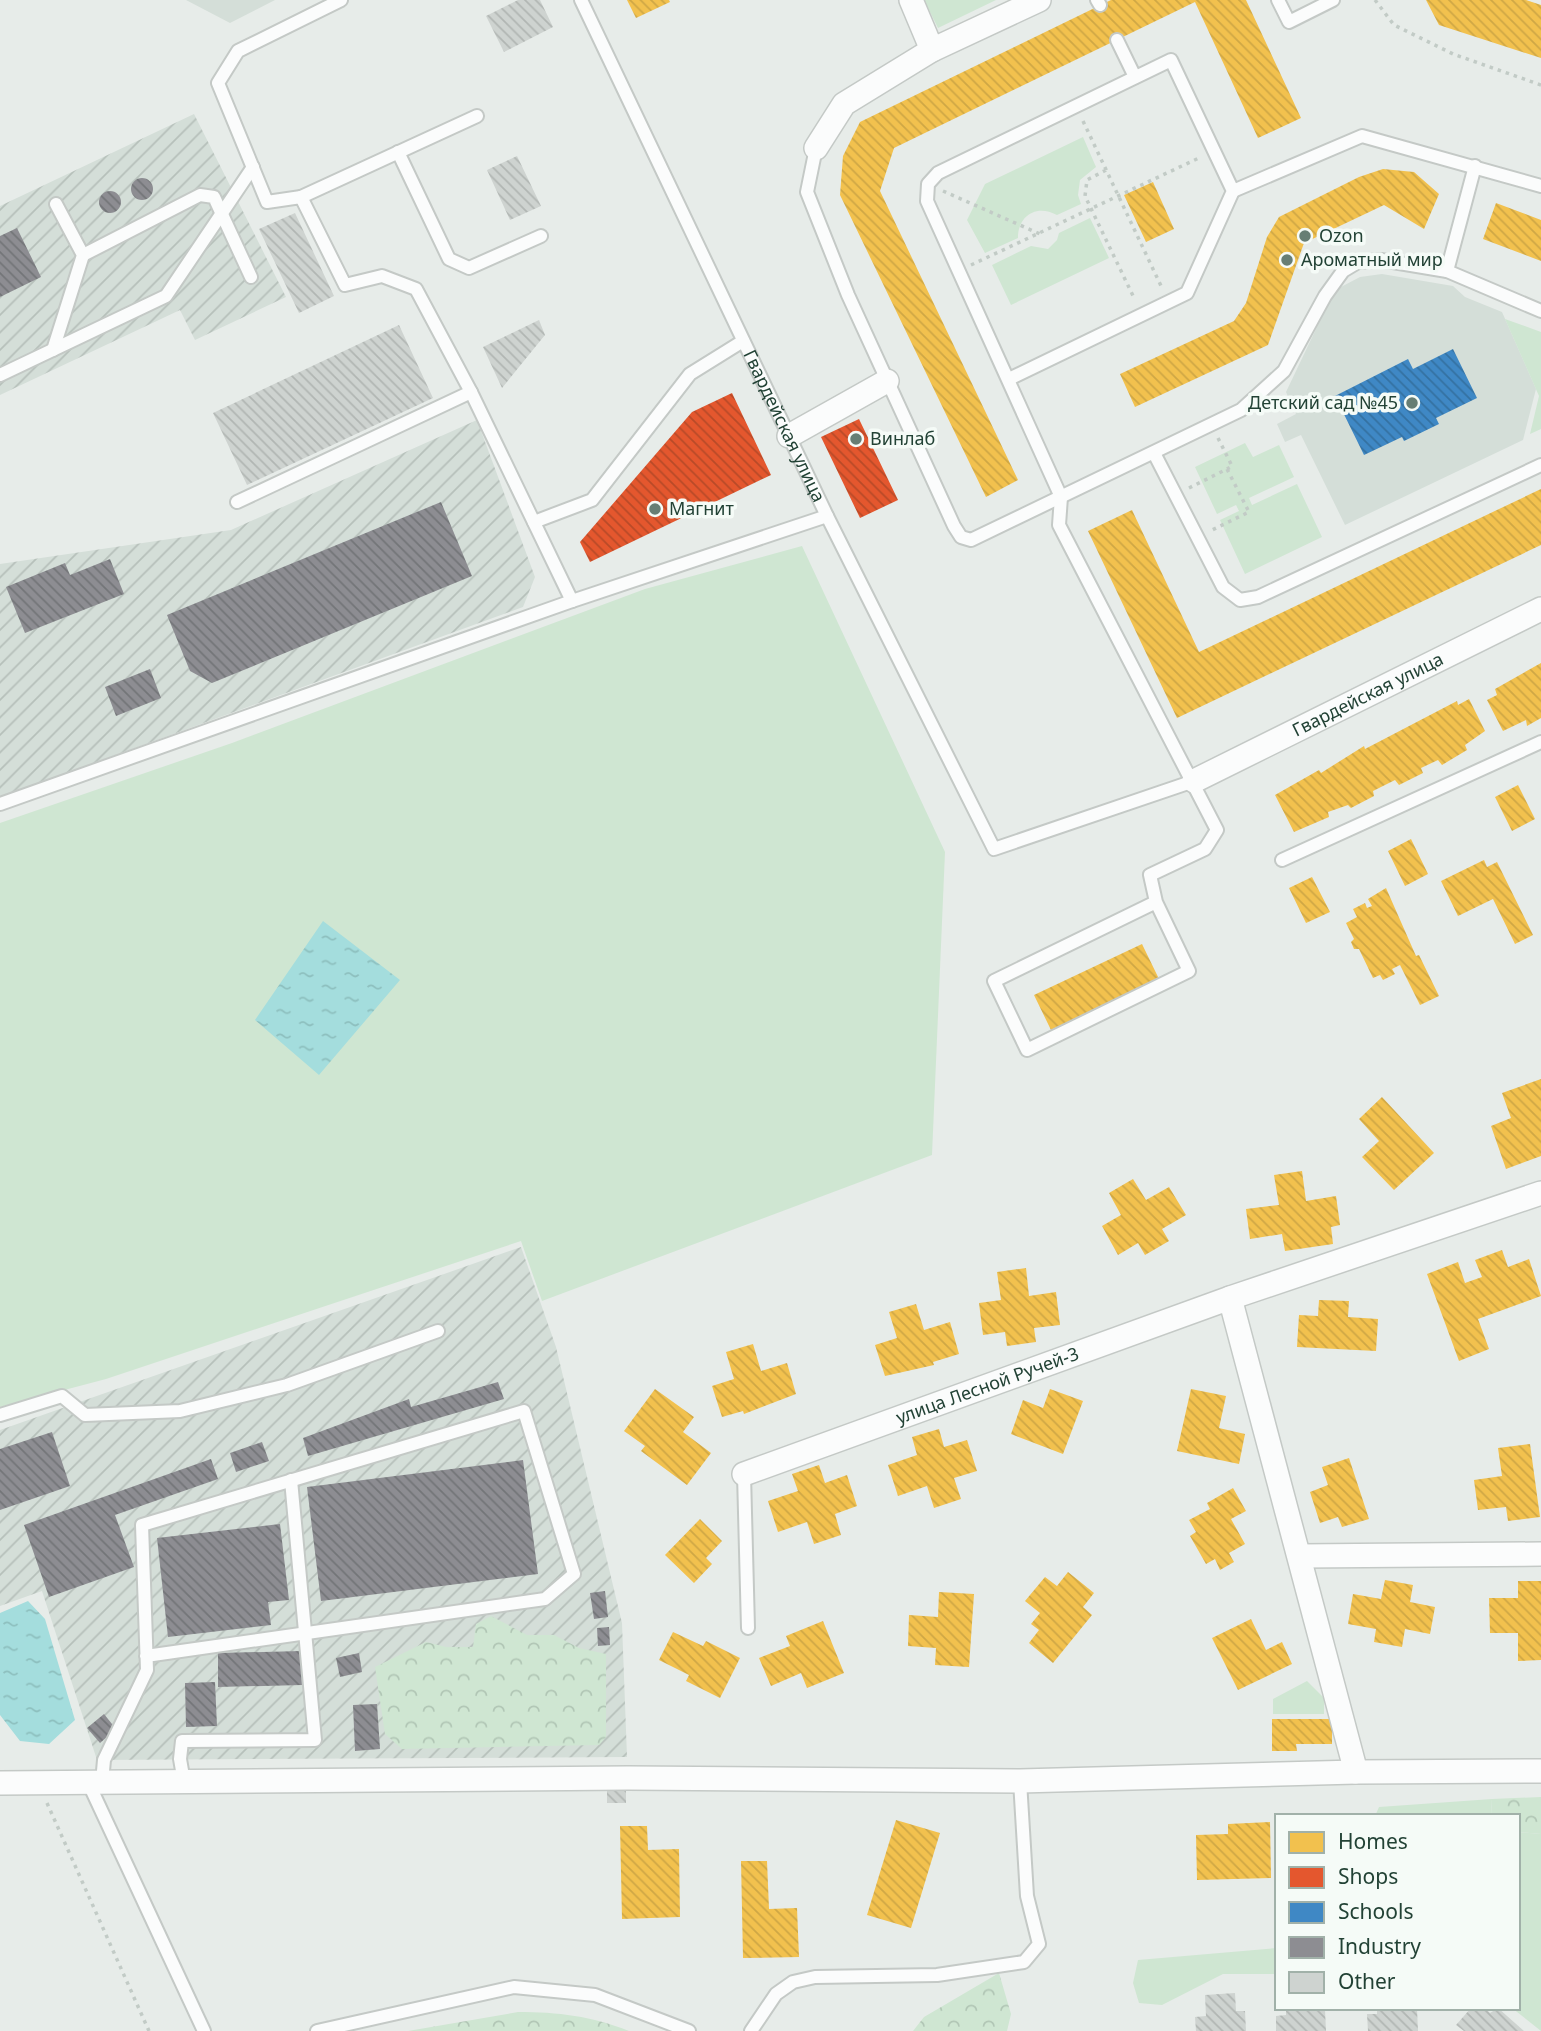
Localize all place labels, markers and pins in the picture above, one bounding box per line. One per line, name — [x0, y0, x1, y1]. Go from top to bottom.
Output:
place label: Ozon — [1319, 223, 1364, 247]
marker: Ozon — [1297, 228, 1313, 244]
place label: Ароматный мир — [1301, 247, 1443, 271]
marker: Ароматный мир — [1279, 252, 1295, 268]
place label: Детский сад №45 — [1248, 390, 1398, 414]
marker: Детский сад №45 — [1404, 395, 1420, 411]
place label: Винлаб — [870, 426, 935, 450]
marker: Винлаб — [848, 431, 864, 447]
place label: Магнит — [669, 496, 734, 520]
marker: Магнит — [647, 501, 663, 517]

